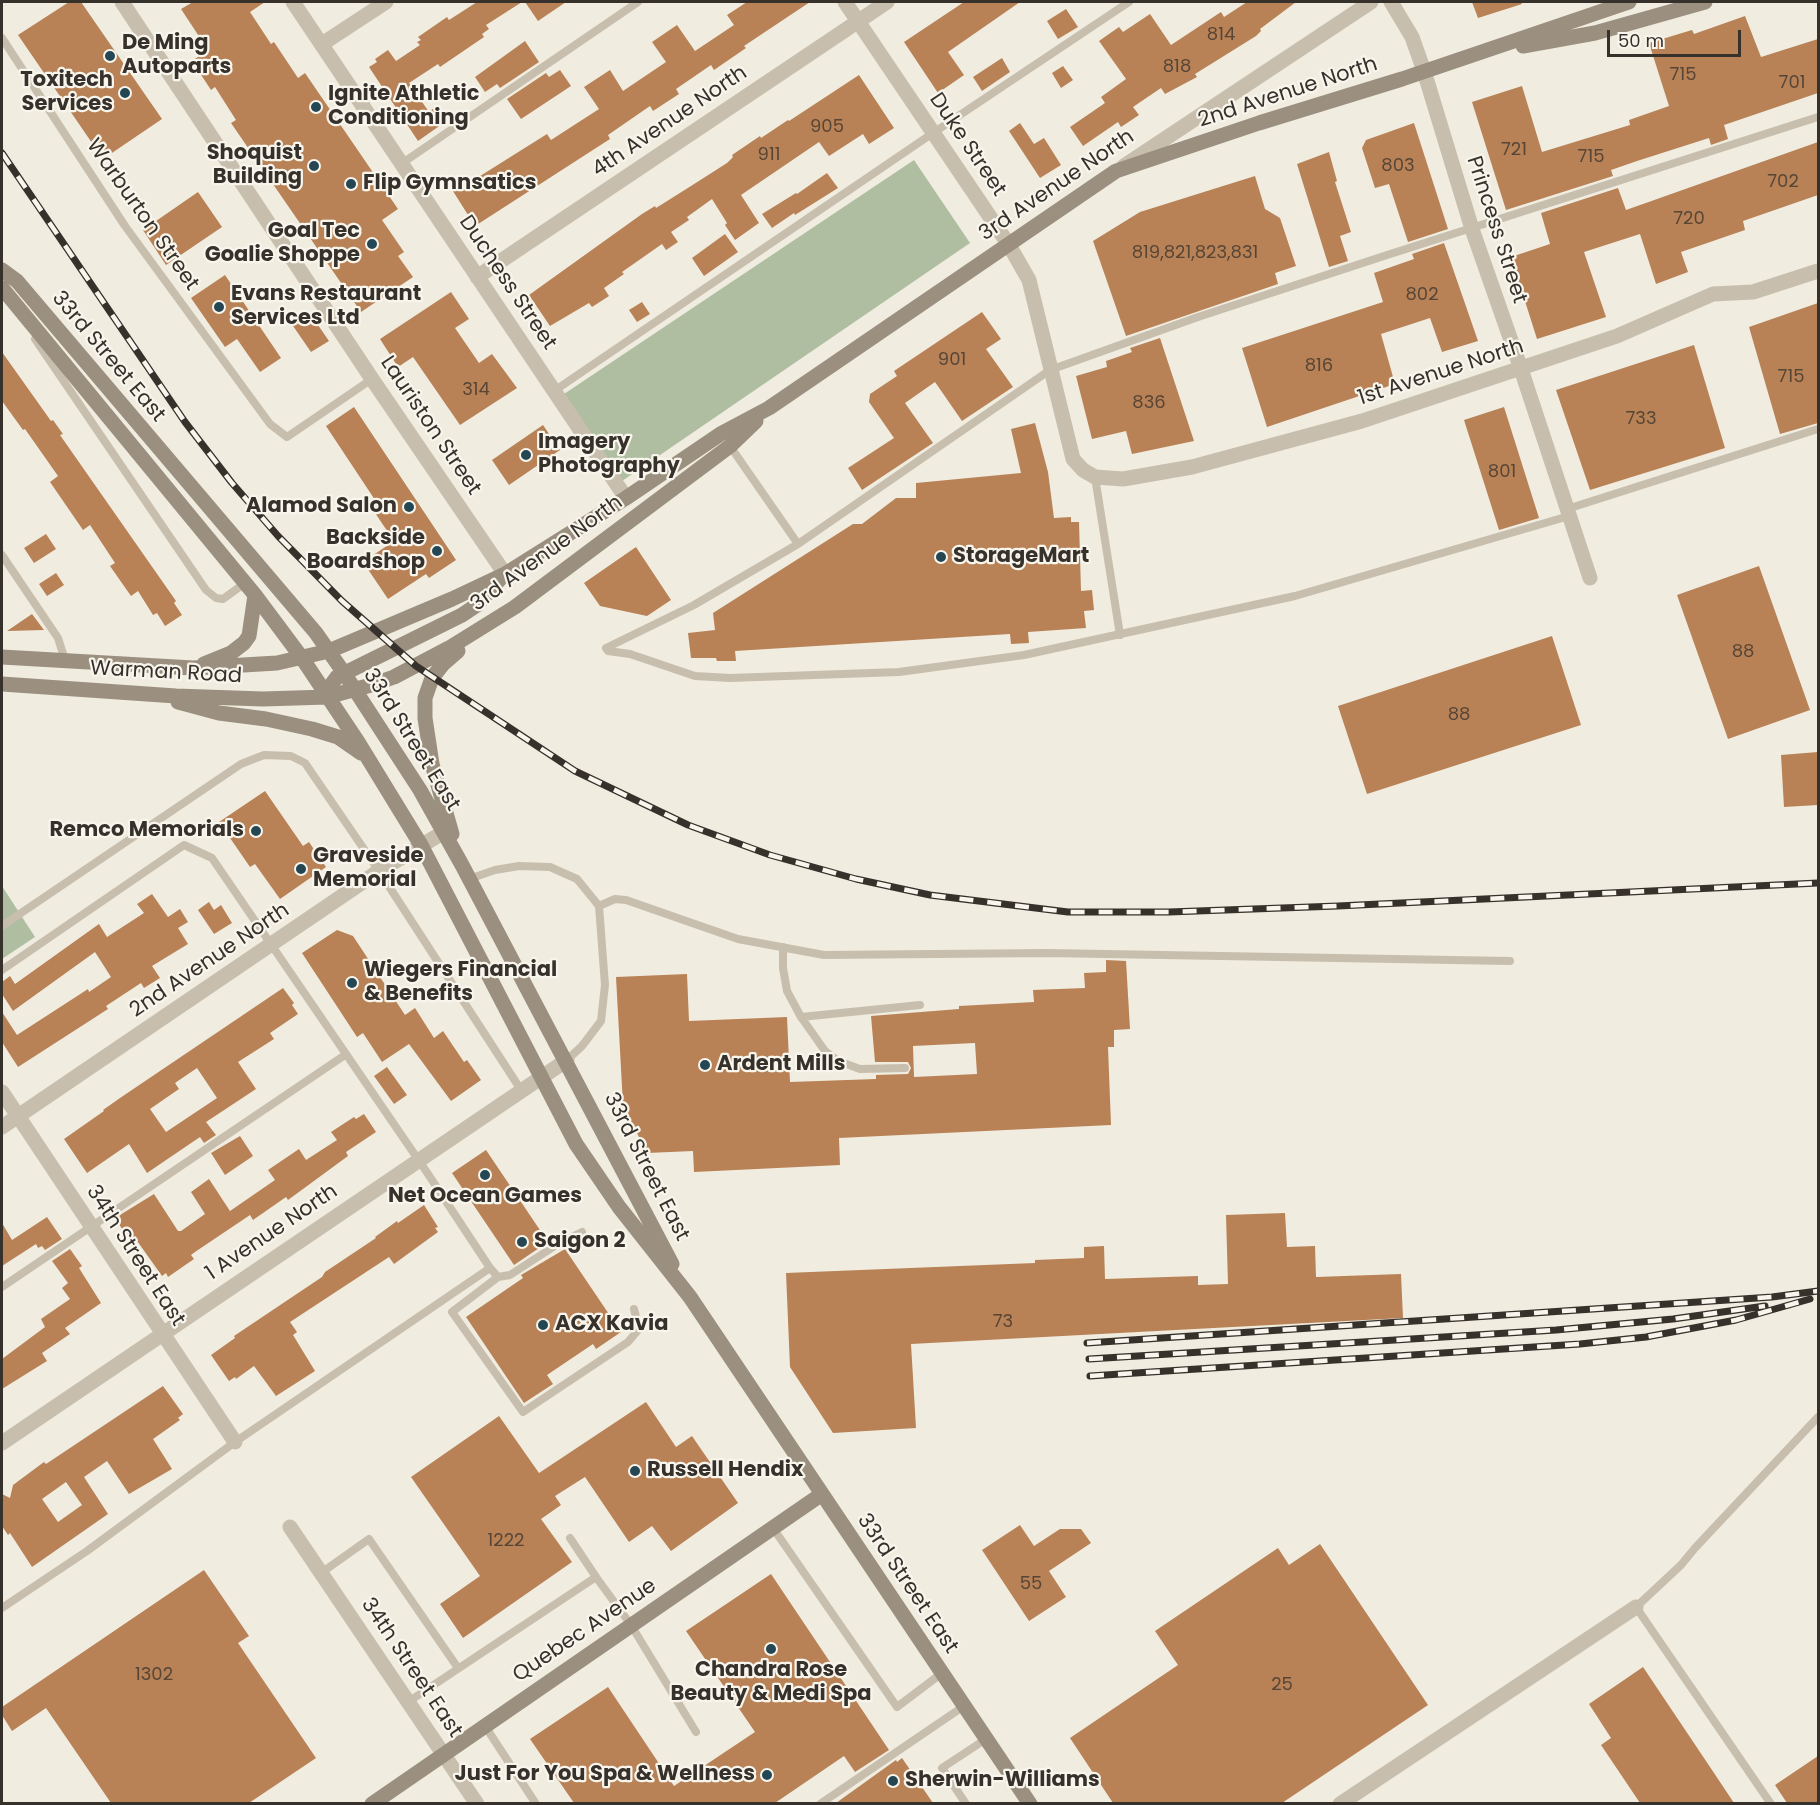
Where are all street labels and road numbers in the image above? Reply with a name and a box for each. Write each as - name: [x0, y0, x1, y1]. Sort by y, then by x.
- street label: 2nd Avenue North: [1195, 52, 1381, 134]
- street label: 4th Avenue North: [588, 61, 752, 183]
- street label: Duke Street: [923, 89, 1011, 201]
- street label: 3rd Avenue North: [975, 125, 1139, 247]
- street label: Warburton Street: [80, 134, 204, 296]
- street label: Princess Street: [1460, 153, 1532, 307]
- street label: Duchess Street: [453, 211, 561, 355]
- street label: 33rd Street East: [46, 286, 170, 428]
- street label: 1st Avenue North: [1355, 334, 1527, 412]
- street label: Lauriston Street: [374, 352, 486, 500]
- street label: 3rd Avenue North: [466, 490, 628, 618]
- street label: Warman Road: [89, 656, 243, 690]
- street label: 33rd Street East: [357, 664, 465, 816]
- street label: 2nd Avenue North: [125, 898, 295, 1024]
- street label: 33rd Street East: [598, 1089, 694, 1245]
- street label: 1 Avenue North: [201, 1180, 343, 1286]
- street label: 34th Street East: [80, 1181, 190, 1331]
- street label: 33rd Street East: [851, 1509, 963, 1659]
- street label: Quebec Avenue: [509, 1574, 661, 1688]
- street label: 34th Street East: [355, 1593, 467, 1743]

